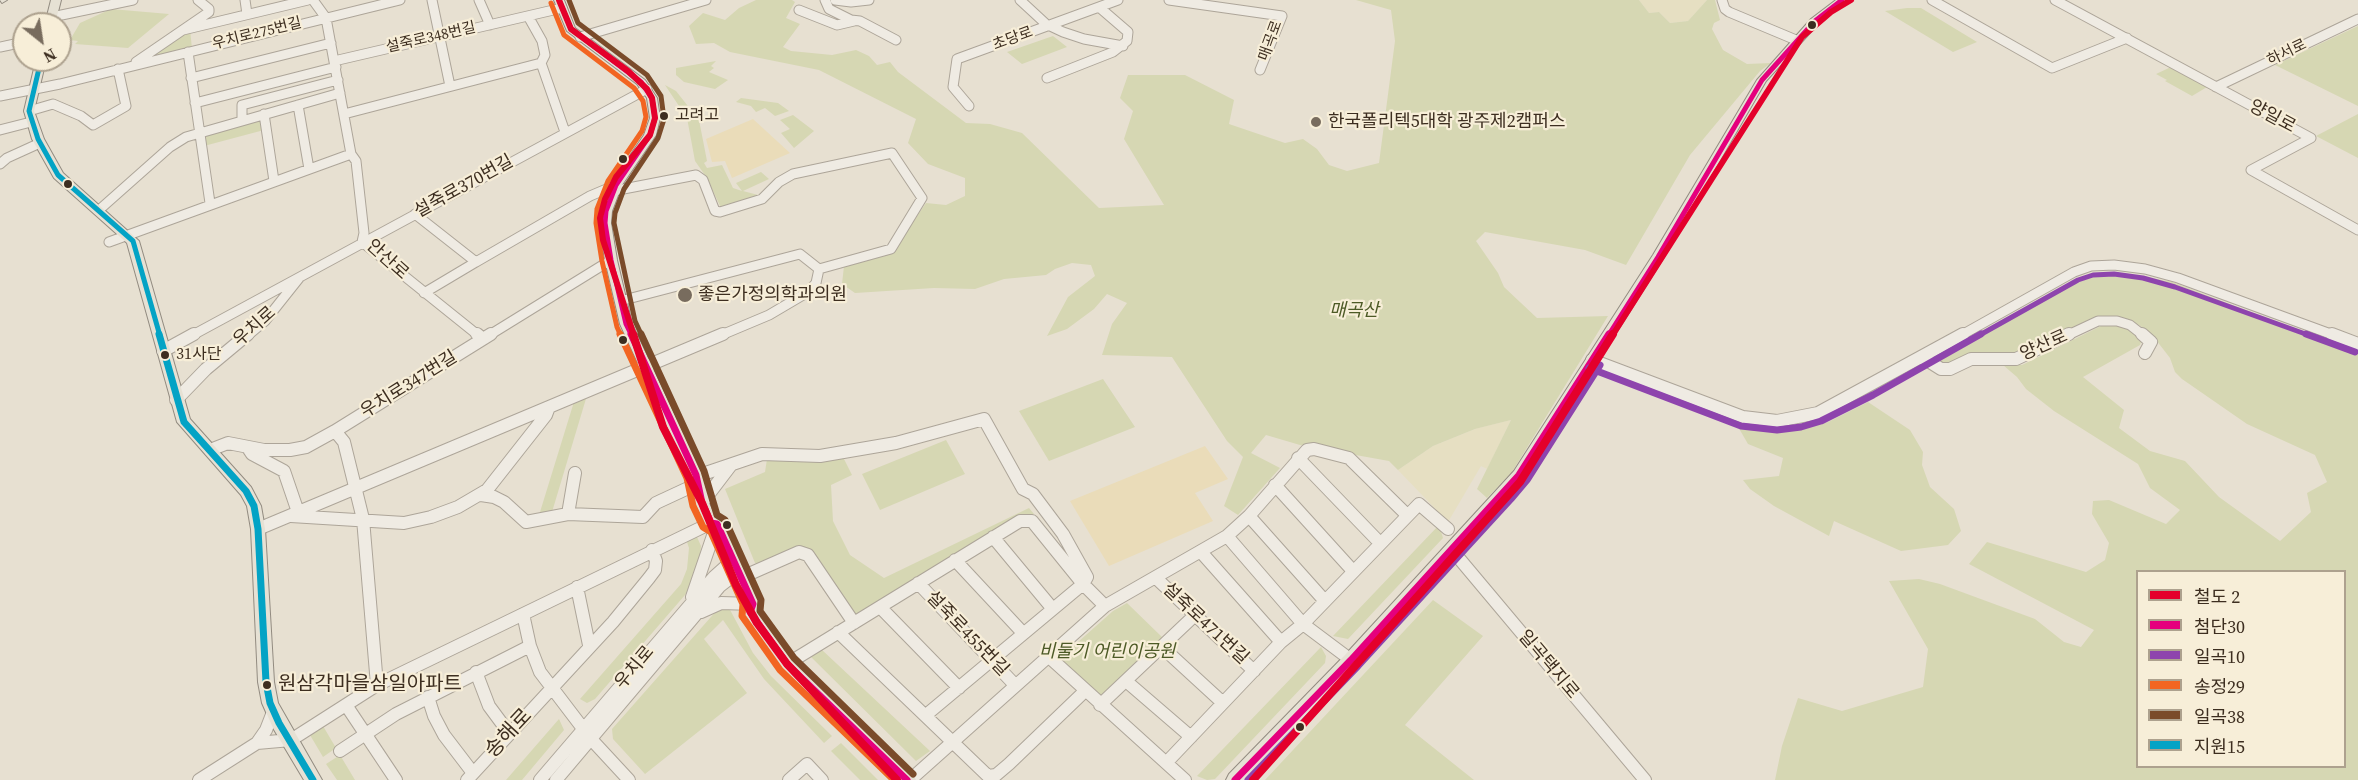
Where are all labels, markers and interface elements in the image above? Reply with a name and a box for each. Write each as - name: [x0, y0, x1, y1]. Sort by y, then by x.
- north arrow: [12, 12, 72, 72]
- street label: 우치로275번길: [210, 14, 304, 54]
- street label: 매곡로: [1255, 18, 1287, 64]
- street label: 설죽로348번길: [384, 19, 478, 57]
- unlabelled marker: [1806, 19, 1818, 31]
- street label: 초당로: [990, 23, 1036, 55]
- street label: 하서로: [2264, 36, 2310, 70]
- text: N: [39, 43, 61, 68]
- street label: 양일로: [2245, 96, 2299, 138]
- place label: 고려고: [675, 106, 719, 126]
- marker: 고려고: [658, 110, 670, 122]
- place label: 한국폴리텍5대학 광주제2캠퍼스: [1328, 111, 1565, 133]
- marker: 한국폴리텍5대학 광주제2캠퍼스: [1309, 115, 1323, 129]
- street label: 설죽로370번길: [411, 151, 517, 223]
- unlabelled marker: [617, 153, 629, 165]
- unlabelled marker: [62, 178, 74, 190]
- street label: 안산로: [361, 235, 413, 285]
- place label: 좋은가정의학과의원: [698, 284, 847, 306]
- marker: 좋은가정의학과의원: [676, 286, 694, 304]
- park label: 매곡산: [1329, 300, 1379, 322]
- street label: 우치로: [229, 302, 281, 352]
- street label: 양산로: [2017, 326, 2071, 366]
- unlabelled marker: [617, 334, 629, 346]
- place label: 31사단: [176, 345, 221, 365]
- street label: 우치로347번길: [357, 347, 461, 423]
- marker: 31사단: [159, 349, 171, 361]
- unlabelled marker: [721, 519, 733, 531]
- legend: [2136, 570, 2346, 768]
- street label: 설죽로471번길: [1157, 579, 1253, 669]
- text: 철도 2: [2194, 584, 2240, 609]
- street label: 설죽로455번길: [921, 587, 1013, 681]
- text: 첨단30: [2194, 614, 2245, 639]
- street label: 일곡택지로: [1513, 626, 1583, 704]
- park label: 비둘기 어린이공원: [1039, 641, 1175, 663]
- street label: 우치로: [611, 642, 659, 694]
- text: 일곡10: [2194, 644, 2245, 669]
- place label: 원삼각마을삼일아파트: [278, 673, 462, 697]
- text: 송정29: [2194, 674, 2245, 699]
- marker: 원삼각마을삼일아파트: [261, 679, 273, 691]
- street label: 송해로: [480, 704, 538, 764]
- text: 일곡38: [2194, 704, 2245, 729]
- unlabelled marker: [1294, 721, 1306, 733]
- text: 지원15: [2194, 734, 2245, 759]

